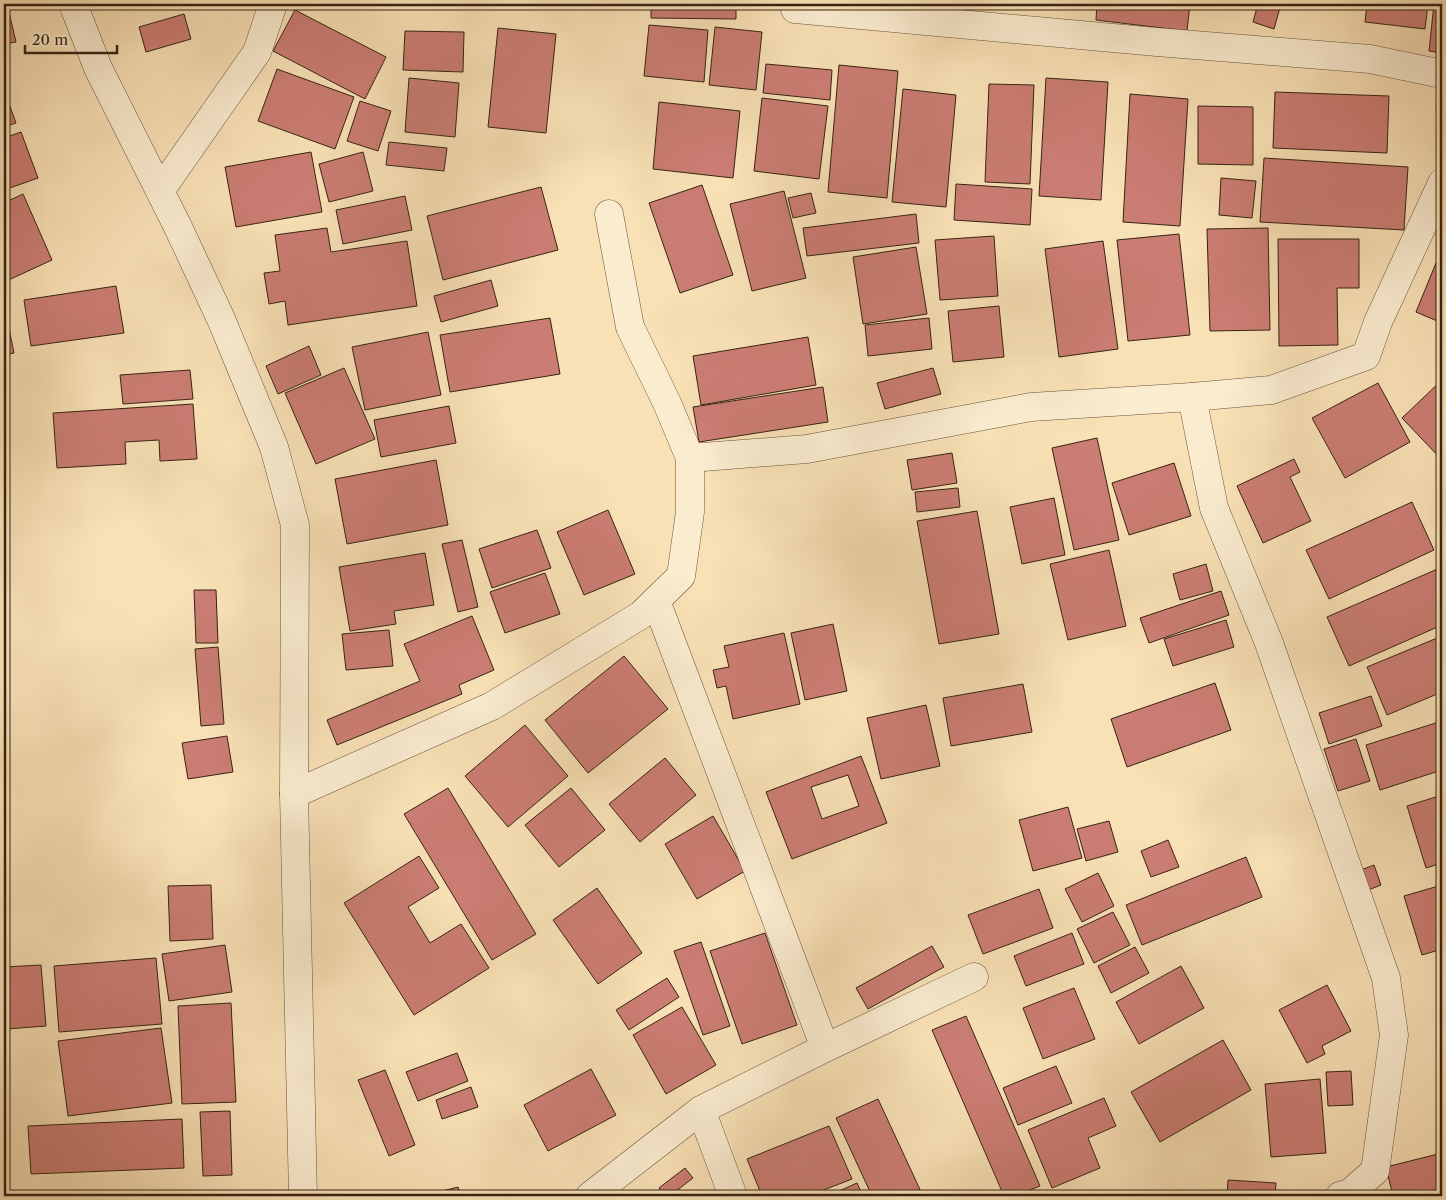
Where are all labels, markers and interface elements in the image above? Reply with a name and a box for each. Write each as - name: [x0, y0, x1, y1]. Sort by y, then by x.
- scale bar: [25, 22, 118, 54]
- text: 20 m: [32, 30, 68, 49]

